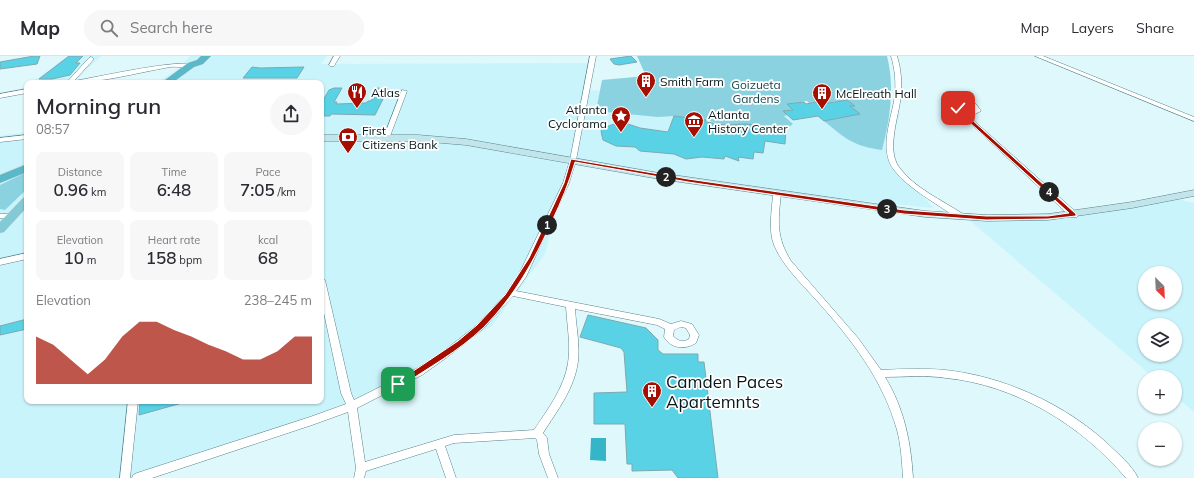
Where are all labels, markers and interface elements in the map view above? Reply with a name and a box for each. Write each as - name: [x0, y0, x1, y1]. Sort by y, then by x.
- search box: [84, 10, 364, 46]
- text: Map: [20, 16, 60, 40]
- icon: search: [98, 17, 120, 39]
- text: Search here: [130, 18, 213, 37]
- text: Map: [1020, 19, 1049, 37]
- text: Layers: [1071, 19, 1114, 37]
- text: Share: [1136, 19, 1174, 37]
- building icon: Smith Farm: [635, 70, 657, 98]
- place label: Smith Farm: [660, 74, 724, 89]
- park label: Goizueta Gardens: [731, 77, 781, 106]
- restaurant icon: Atlas: [346, 81, 368, 109]
- building icon: McElreath Hall: [811, 82, 833, 110]
- place label: Atlas: [371, 85, 400, 100]
- place label: McElreath Hall: [836, 86, 917, 101]
- pin: [941, 91, 975, 125]
- text: Morning run: [36, 92, 161, 120]
- button: share: [270, 93, 312, 135]
- icon: check: [947, 97, 969, 119]
- place label: Atlanta Cyclorama: [548, 102, 607, 131]
- place icon: Atlanta Cyclorama: [610, 105, 632, 133]
- place label: Atlanta History Center: [708, 107, 788, 136]
- museum icon: Atlanta History Center: [683, 110, 705, 138]
- text: 08:57: [36, 121, 70, 137]
- place label: First Citizens Bank: [362, 123, 438, 152]
- bank icon: First Citizens Bank: [337, 126, 359, 154]
- text: Distance: [58, 165, 102, 179]
- text: Time: [162, 165, 186, 179]
- text: Pace: [256, 165, 280, 179]
- pin: 2: [656, 167, 676, 187]
- text: 2: [663, 170, 669, 184]
- text: 0.96: [54, 179, 88, 200]
- text: 6:48: [157, 179, 191, 200]
- text: 7:05: [240, 179, 275, 200]
- pin: 4: [1039, 182, 1059, 202]
- text: km: [88, 185, 106, 199]
- text: /km: [275, 185, 296, 199]
- text: 4: [1046, 185, 1052, 199]
- pin: 3: [877, 199, 897, 219]
- text: 3: [884, 202, 890, 216]
- pin: 1: [537, 215, 557, 235]
- text: 1: [544, 218, 550, 232]
- text: Elevation: [57, 233, 103, 247]
- text: Heart rate: [148, 233, 200, 247]
- text: kcal: [258, 233, 278, 247]
- text: 10: [64, 247, 84, 268]
- text: 158: [146, 247, 176, 268]
- text: 68: [258, 247, 278, 268]
- text: m: [84, 253, 96, 267]
- text: bpm: [176, 253, 202, 267]
- north arrow: [1138, 266, 1182, 310]
- map controls: [1138, 266, 1182, 466]
- text: Elevation: [36, 292, 91, 308]
- text: 238–245 m: [244, 292, 312, 308]
- button: layers: [1138, 318, 1182, 362]
- pin: [381, 367, 415, 401]
- button: +: [1138, 370, 1182, 414]
- place label: Camden Paces Apartemnts: [666, 371, 783, 412]
- icon: arrive: [387, 373, 409, 395]
- building icon: Camden Paces Apartemnts: [641, 380, 663, 408]
- button: −: [1138, 422, 1182, 466]

